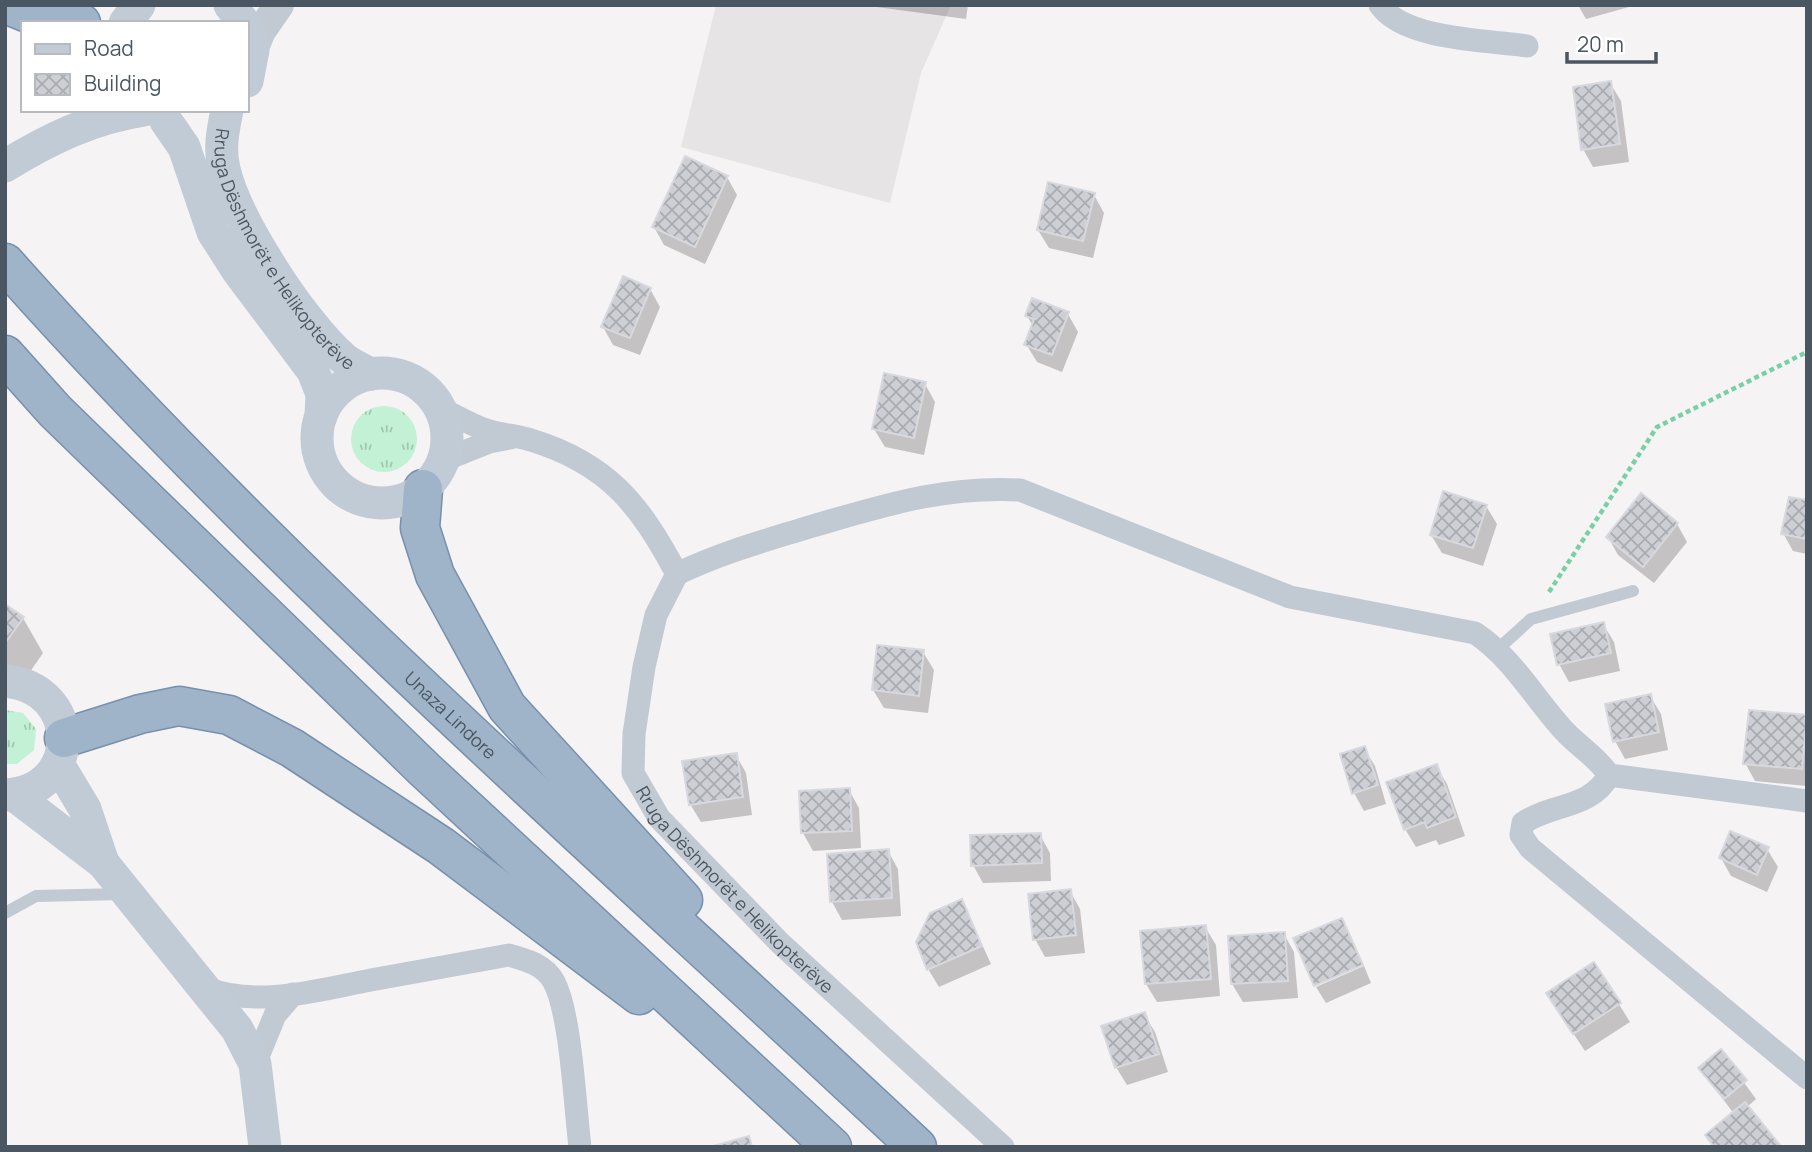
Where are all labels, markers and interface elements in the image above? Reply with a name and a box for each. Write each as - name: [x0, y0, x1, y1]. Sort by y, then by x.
- legend: [21, 21, 248, 112]
- scale bar: [1567, 21, 1656, 65]
- text: 20 m: [1577, 30, 1624, 58]
- text: Road: [84, 34, 134, 62]
- text: Building: [84, 69, 161, 97]
- street label: Rruga Dëshmorët e Helikopterëve: [210, 127, 359, 375]
- street label: Unaza Lindore: [400, 666, 502, 764]
- street label: Rruga Dëshmorët e Helikopterëve: [631, 781, 839, 998]

